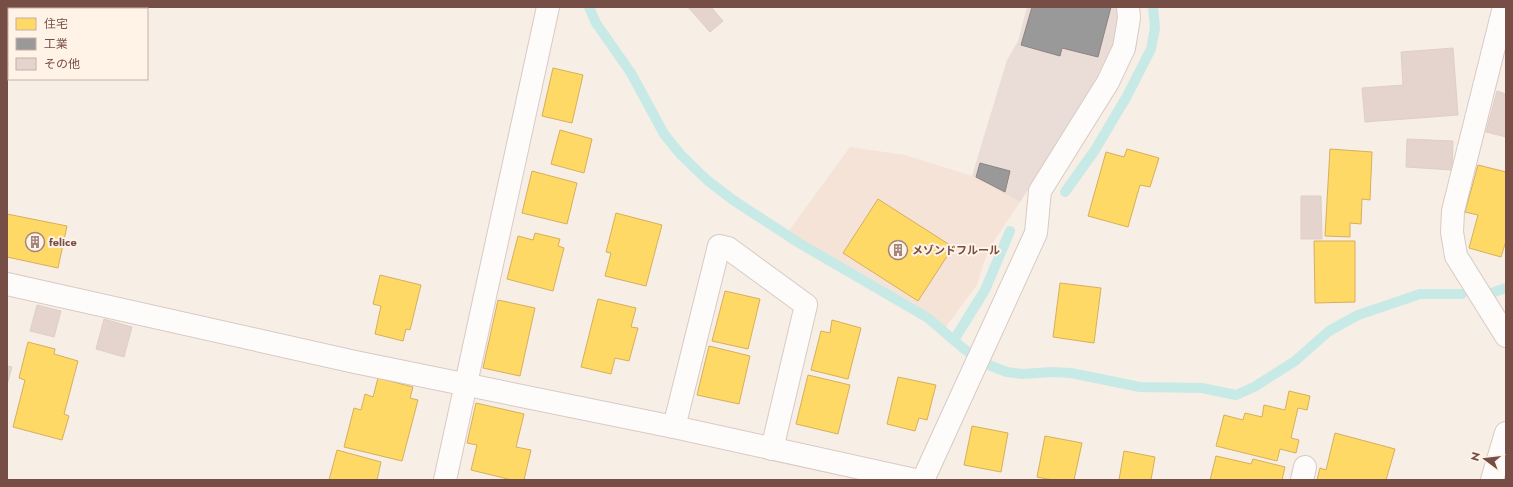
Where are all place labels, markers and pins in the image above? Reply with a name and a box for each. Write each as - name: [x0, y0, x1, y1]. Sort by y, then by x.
- building icon: felice: [24, 231, 46, 253]
- place label: felice: [49, 234, 77, 250]
- building icon: メゾンドフルール: [887, 239, 909, 261]
- place label: メゾンドフルール: [912, 242, 1000, 258]

